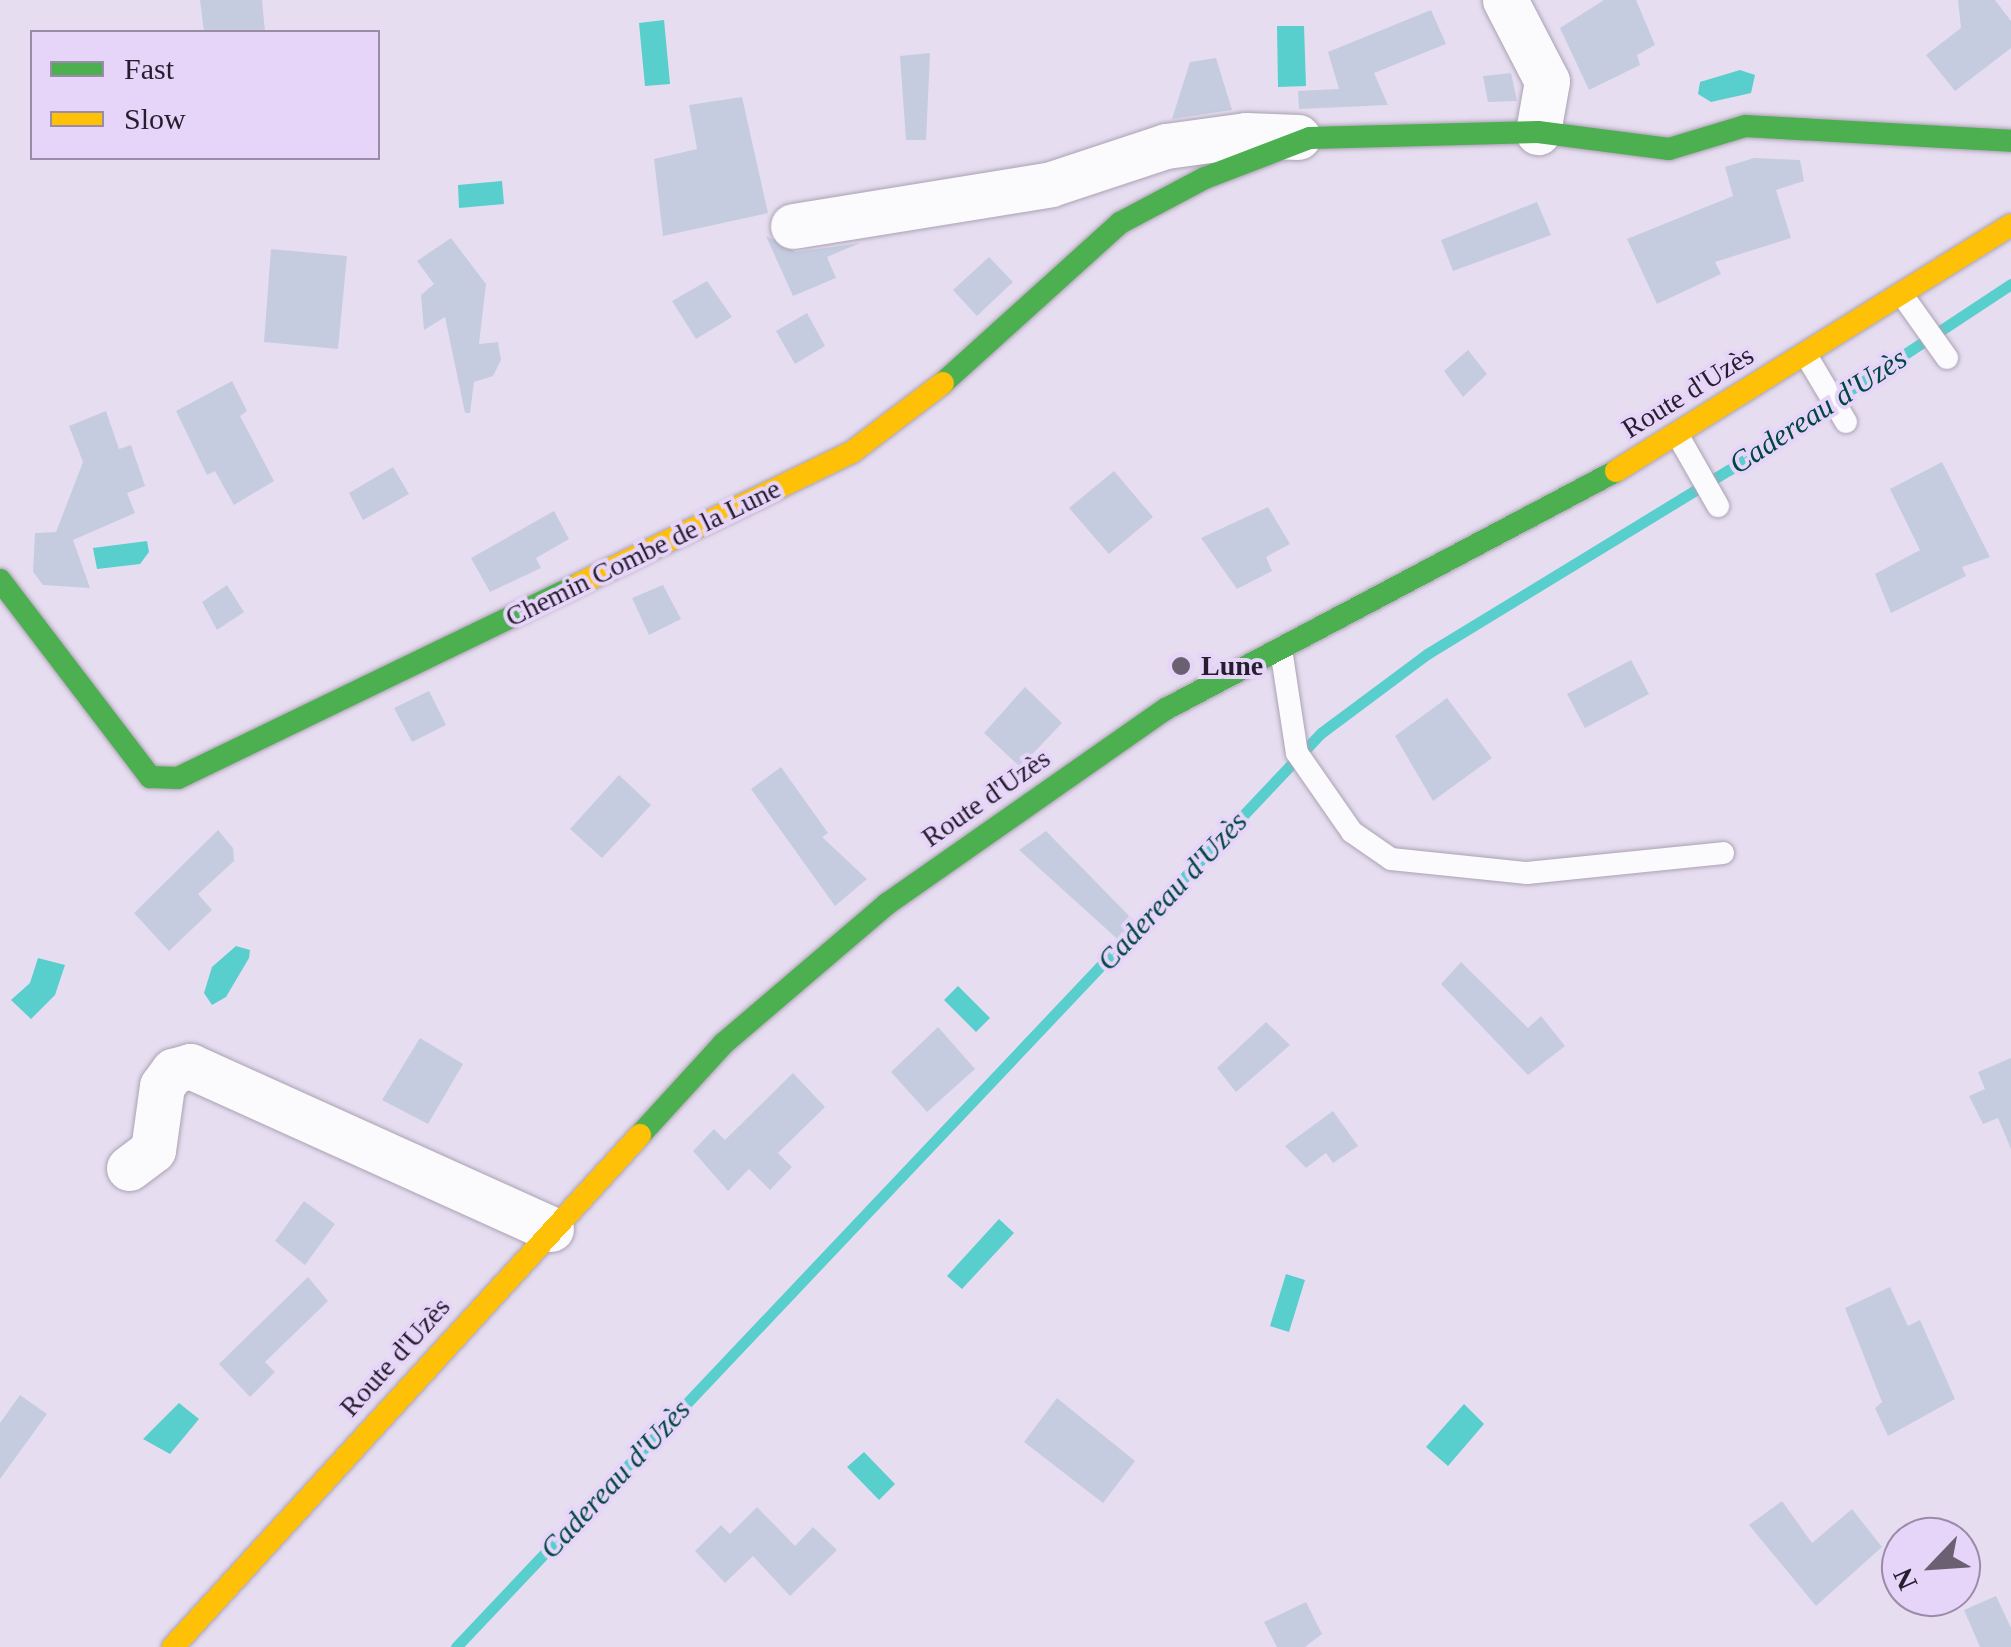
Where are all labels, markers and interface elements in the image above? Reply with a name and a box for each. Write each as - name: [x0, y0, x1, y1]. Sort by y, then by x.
- legend: [30, 30, 380, 160]
- text: Fast: [124, 52, 174, 85]
- text: Slow: [124, 102, 186, 135]
- street label: Route d'Uzès: [1616, 338, 1760, 446]
- water label: Cadereau d'Uzès: [1722, 340, 1914, 482]
- street label: Chemin Combe de la Lune: [500, 472, 786, 634]
- place label: Lune: [1201, 649, 1263, 683]
- marker: Lune: [1170, 655, 1192, 677]
- street label: Route d'Uzès: [915, 742, 1057, 854]
- water label: Cadereau d'Uzès: [1089, 804, 1255, 978]
- street label: Route d'Uzès: [333, 1290, 457, 1424]
- water label: Cadereau d'Uzès: [532, 1392, 698, 1566]
- north arrow: [1881, 1517, 1981, 1617]
- text: N: [1887, 1563, 1923, 1595]

